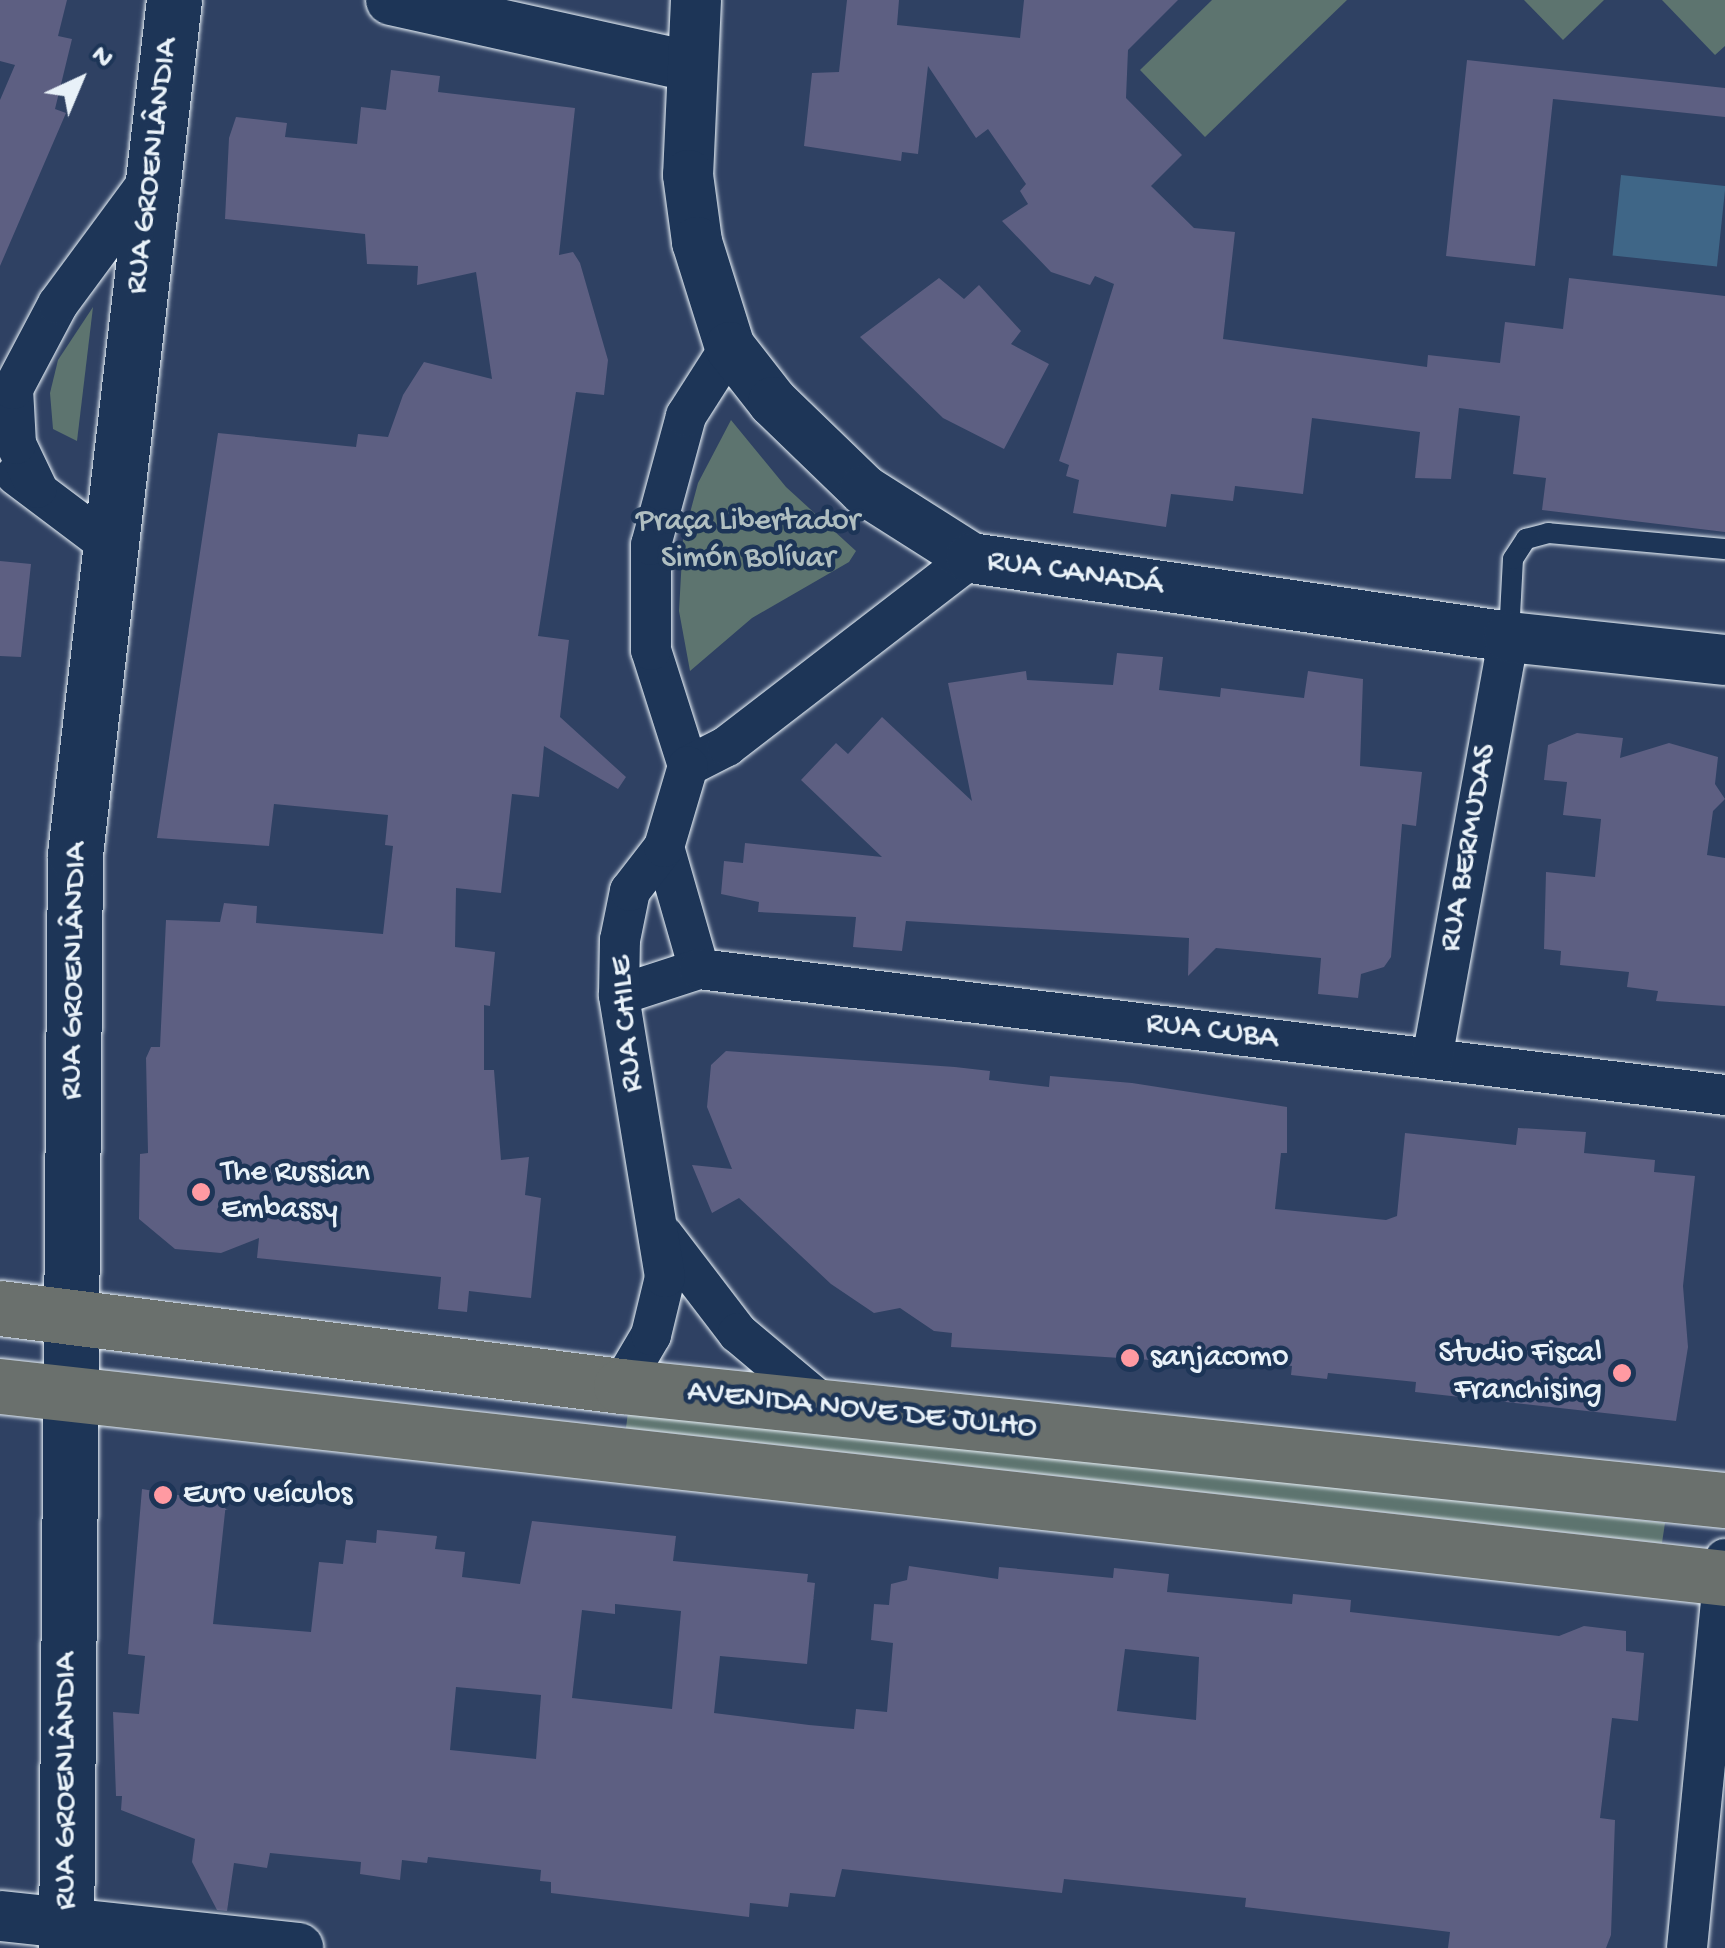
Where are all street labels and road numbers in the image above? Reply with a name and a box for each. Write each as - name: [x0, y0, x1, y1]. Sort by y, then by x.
- street label: RUA GROENLÂNDIA: [118, 36, 188, 296]
- street label: RUA CANADÁ: [984, 543, 1166, 605]
- street label: RUA BERMUDAS: [1432, 741, 1506, 955]
- street label: RUA GROENLÂNDIA: [54, 842, 96, 1100]
- street label: RUA CHILE: [603, 954, 653, 1094]
- street label: RUA CUBA: [1144, 1005, 1280, 1059]
- street label: AVENIDA NOVE DE JULHO: [685, 1374, 1039, 1448]
- street label: RUA GROENLÂNDIA: [48, 1652, 86, 1910]

